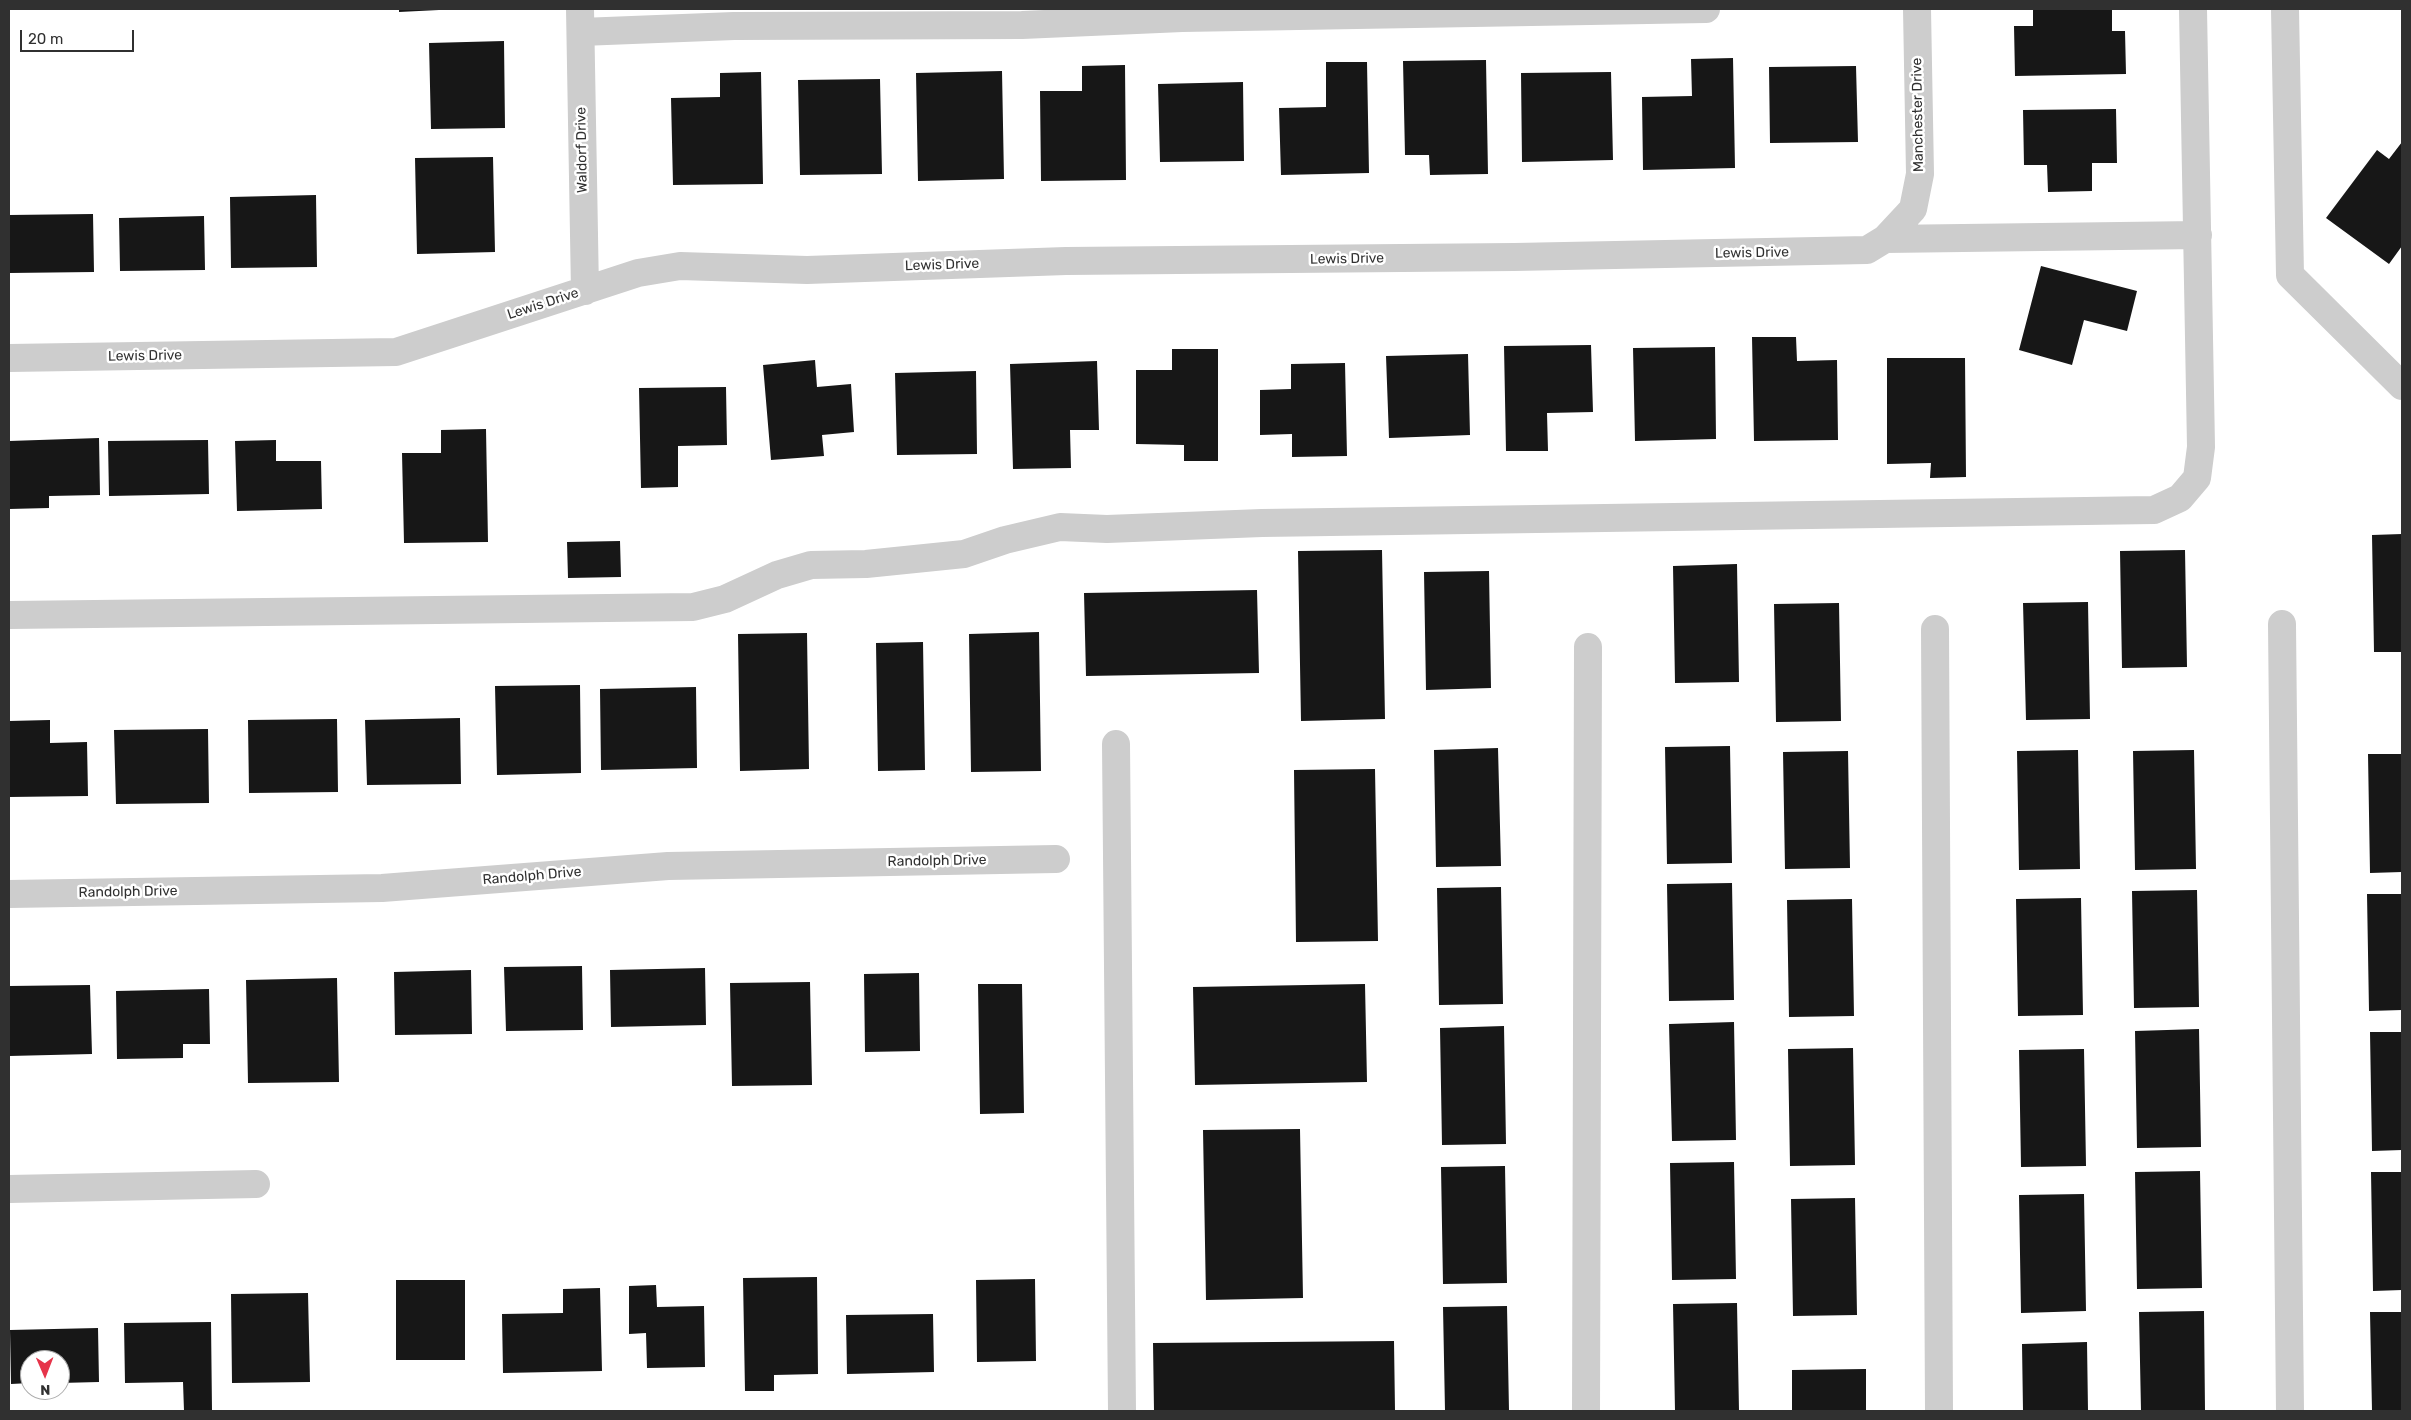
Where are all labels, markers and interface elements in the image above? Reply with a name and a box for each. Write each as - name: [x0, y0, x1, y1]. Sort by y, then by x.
- scale bar: [22, 20, 136, 52]
- text: 20 m: [28, 30, 63, 48]
- street label: Manchester Drive: [1909, 58, 1927, 172]
- street label: Waldorf Drive: [573, 107, 591, 193]
- street label: Lewis Drive: [1715, 244, 1789, 262]
- street label: Lewis Drive: [1310, 250, 1384, 268]
- street label: Lewis Drive: [905, 255, 979, 275]
- street label: Lewis Drive: [505, 285, 581, 323]
- street label: Lewis Drive: [108, 347, 182, 365]
- street label: Randolph Drive: [887, 852, 987, 870]
- street label: Randolph Drive: [482, 863, 582, 889]
- street label: Randolph Drive: [78, 883, 178, 901]
- north arrow: [20, 1350, 70, 1400]
- text: N: [40, 1381, 50, 1398]

